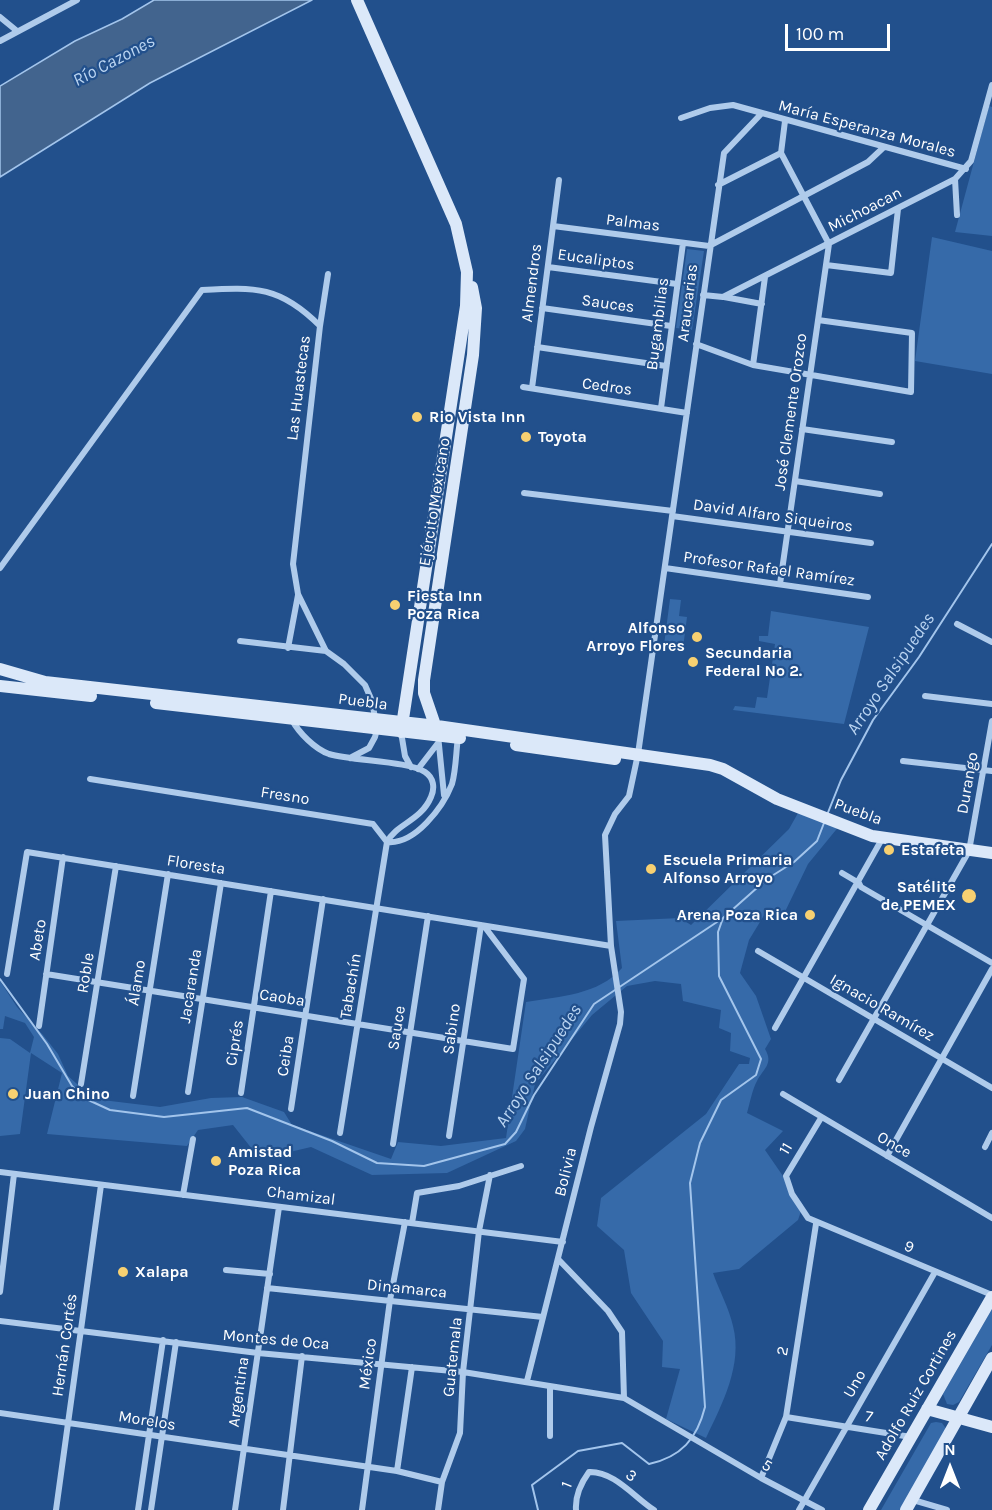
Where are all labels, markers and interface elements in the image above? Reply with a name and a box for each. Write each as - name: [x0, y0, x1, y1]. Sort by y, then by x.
- scale bar: [788, 12, 893, 50]
- text: 100 m: [796, 23, 844, 45]
- water label: Río Cazones: [69, 30, 159, 92]
- street label: María Esperanza Morales: [776, 96, 958, 162]
- street label: Michoacan: [825, 183, 905, 237]
- street label: Palmas: [605, 210, 661, 236]
- street label: Almendros: [518, 243, 546, 323]
- street label: Eucaliptos: [556, 245, 636, 275]
- street label: Araucarias: [674, 263, 702, 343]
- street label: Bugambilias: [643, 277, 673, 371]
- street label: Sauces: [580, 291, 636, 317]
- street label: José Clemente Orozco: [770, 332, 812, 492]
- street label: Las Huastecas: [283, 334, 315, 442]
- street label: Cedros: [581, 374, 633, 400]
- place label: Rio Vista Inn: [429, 407, 526, 427]
- marker: Rio Vista Inn: [410, 410, 424, 424]
- place label: Toyota: [538, 427, 587, 447]
- marker: Toyota: [519, 430, 533, 444]
- street label: Ejército Mexicano: [415, 436, 455, 568]
- street label: David Alfaro Siqueiros: [692, 495, 854, 537]
- street label: Profesor Rafael Ramírez: [682, 547, 856, 591]
- place label: Fiesta Inn Poza Rica: [407, 586, 482, 624]
- marker: Fiesta Inn Poza Rica: [388, 598, 402, 612]
- water label: Arroyo Salsipuedes: [842, 609, 940, 739]
- place label: Alfonso Arroyo Flores: [586, 618, 685, 656]
- marker: Alfonso Arroyo Flores: [690, 630, 704, 644]
- place label: Secundaria Federal No 2.: [705, 643, 802, 681]
- marker: Secundaria Federal No 2.: [686, 655, 700, 669]
- street label: Puebla: [337, 689, 389, 715]
- street label: Durango: [953, 751, 983, 815]
- street label: Fresno: [259, 783, 311, 809]
- street label: Puebla: [831, 795, 885, 829]
- place label: Estafeta: [901, 840, 965, 860]
- marker: Estafeta: [882, 843, 896, 857]
- place label: Escuela Primaria Alfonso Arroyo: [663, 850, 792, 888]
- street label: Floresta: [165, 851, 227, 879]
- marker: Escuela Primaria Alfonso Arroyo: [644, 862, 658, 876]
- place label: Satélite de PEMEX: [881, 877, 956, 915]
- marker: Satélite de PEMEX: [960, 887, 978, 905]
- place label: Arena Poza Rica: [677, 905, 798, 925]
- marker: Arena Poza Rica: [803, 908, 817, 922]
- street label: Abeto: [25, 918, 51, 962]
- street label: Jacaranda: [176, 948, 206, 1024]
- street label: Roble: [73, 951, 99, 995]
- street label: Tabachín: [336, 952, 366, 1020]
- street label: Álamo: [124, 959, 150, 1007]
- street label: Ignacio Ramírez: [826, 970, 938, 1046]
- street label: Caoba: [258, 985, 306, 1011]
- water label: Arroyo Salsipuedes: [491, 1001, 587, 1131]
- street label: Sabino: [439, 1002, 465, 1056]
- street label: Sauce: [384, 1004, 410, 1052]
- street label: Ciprés: [222, 1019, 248, 1067]
- street label: Ceiba: [273, 1034, 299, 1078]
- place label: Juan Chino: [25, 1084, 110, 1104]
- marker: Juan Chino: [6, 1087, 20, 1101]
- street label: Once: [873, 1128, 915, 1162]
- street label: 11: [775, 1140, 797, 1158]
- place label: Amistad Poza Rica: [228, 1142, 301, 1180]
- street label: Bolivia: [551, 1146, 581, 1198]
- marker: Amistad Poza Rica: [209, 1154, 223, 1168]
- street label: Chamizal: [266, 1182, 336, 1210]
- street label: 9: [901, 1236, 917, 1258]
- place label: Xalapa: [135, 1262, 189, 1282]
- marker: Xalapa: [116, 1265, 130, 1279]
- street label: Dinamarca: [366, 1275, 448, 1303]
- street label: Hernán Cortés: [48, 1292, 82, 1398]
- street label: Guatemala: [439, 1316, 467, 1398]
- street label: Montes de Oca: [222, 1326, 330, 1354]
- street label: Adolfo Ruiz Cortines: [871, 1327, 961, 1463]
- street label: México: [355, 1337, 381, 1391]
- street label: 2: [773, 1345, 793, 1357]
- street label: Argentina: [225, 1356, 253, 1428]
- street label: Uno: [839, 1367, 871, 1401]
- street label: Morelos: [117, 1407, 177, 1435]
- street label: 7: [864, 1407, 874, 1427]
- north arrow: [920, 1438, 980, 1498]
- text: N: [944, 1440, 956, 1459]
- street label: 5: [758, 1455, 776, 1477]
- street label: 3: [621, 1465, 641, 1487]
- street label: 1: [557, 1479, 577, 1491]

